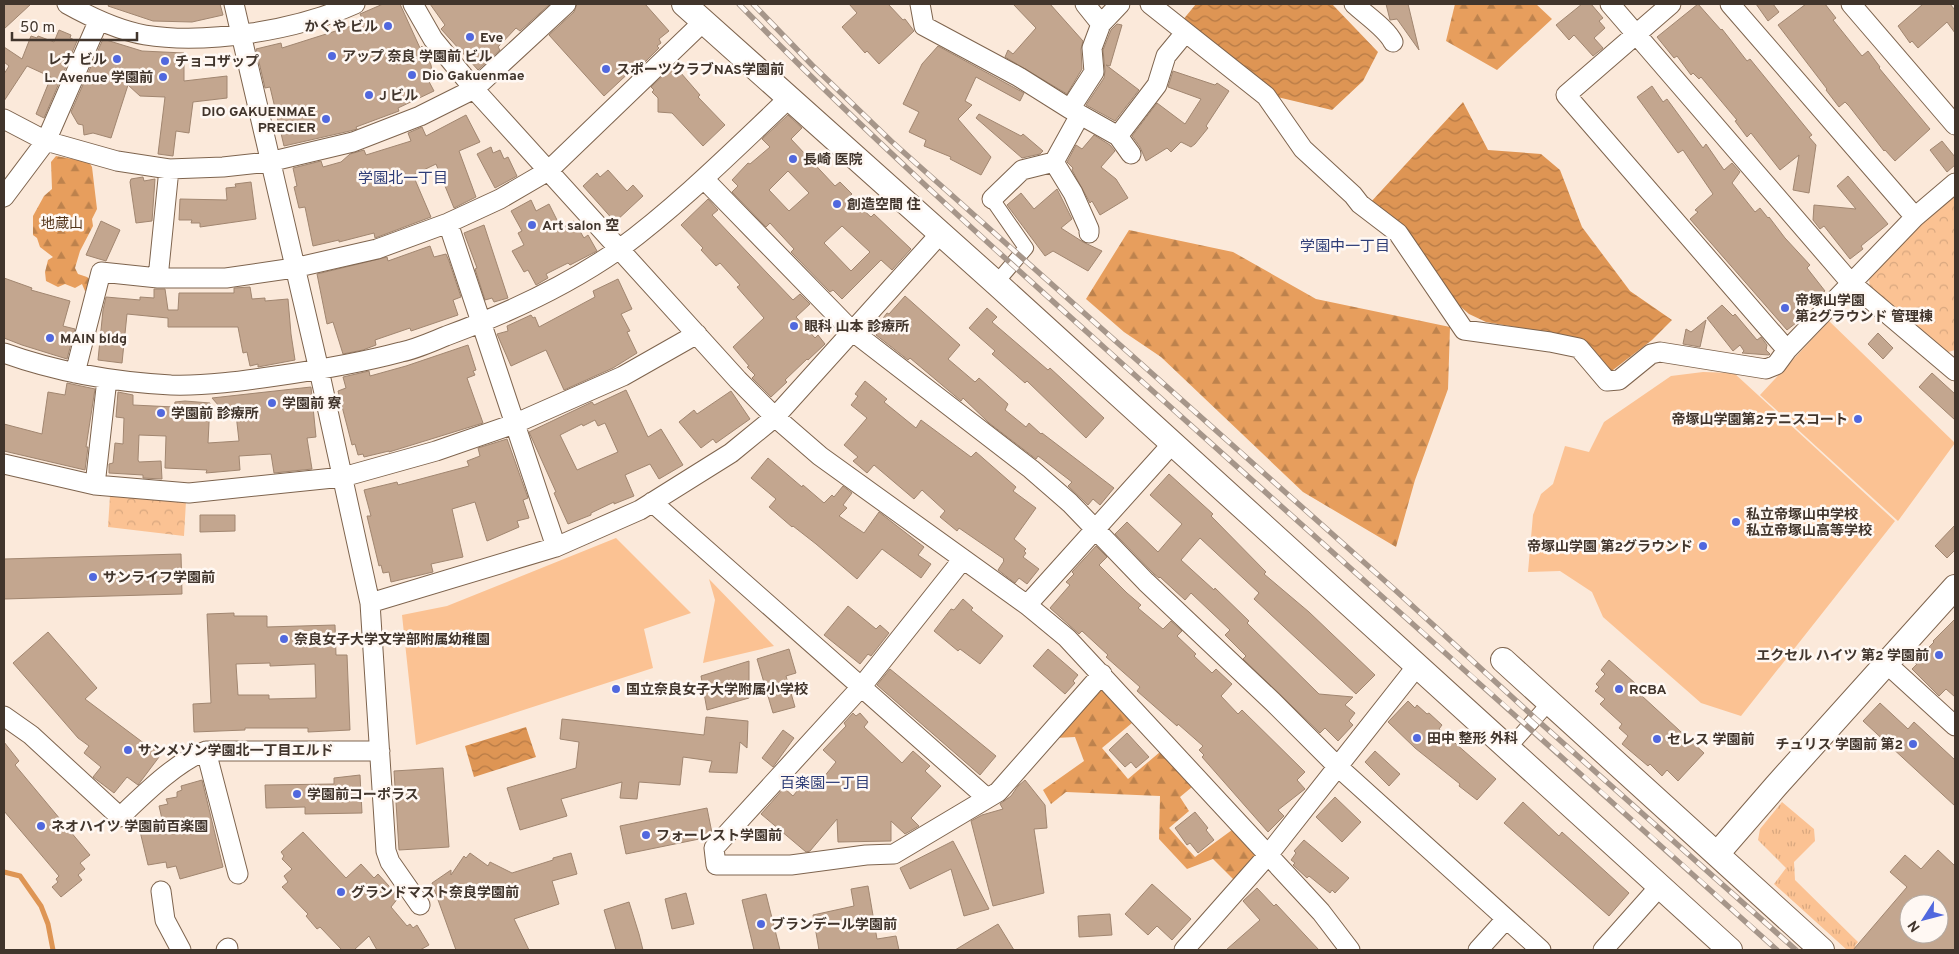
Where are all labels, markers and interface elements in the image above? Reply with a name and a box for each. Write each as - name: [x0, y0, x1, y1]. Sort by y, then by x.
- scale bar: [12, 10, 138, 42]
- text: 50 m: [20, 19, 55, 38]
- place label: かくや ビル: [305, 19, 378, 36]
- marker: かくや ビル: [382, 20, 394, 32]
- place label: Eve: [480, 30, 504, 47]
- marker: Eve: [464, 31, 476, 43]
- place label: アップ 奈良 学園前 ビル: [342, 48, 493, 66]
- marker: アップ 奈良 学園前 ビル: [326, 50, 338, 62]
- place label: レナ ビル: [48, 52, 107, 69]
- marker: レナ ビル: [111, 53, 123, 65]
- place label: チョコザップ: [175, 54, 259, 71]
- marker: チョコザップ: [159, 55, 171, 67]
- place label: スポーツクラブNAS学園前: [616, 61, 784, 79]
- marker: スポーツクラブNAS学園前: [600, 63, 612, 75]
- place label: Dio Gakuenmae: [422, 68, 525, 85]
- place label: L. Avenue 学園前: [44, 69, 153, 87]
- marker: Dio Gakuenmae: [406, 69, 418, 81]
- marker: L. Avenue 学園前: [157, 71, 169, 83]
- place label: J ビル: [379, 88, 418, 105]
- marker: J ビル: [363, 89, 375, 101]
- place label: DIO GAKUENMAE PRECIER: [201, 104, 316, 137]
- marker: DIO GAKUENMAE PRECIER: [320, 113, 332, 125]
- place label: 長崎 医院: [803, 152, 863, 169]
- marker: 長崎 医院: [787, 153, 799, 165]
- district label: 学園北一丁目: [358, 169, 448, 189]
- place label: 創造空間 住: [847, 196, 921, 214]
- marker: 創造空間 住: [831, 198, 843, 210]
- park label: 地蔵山: [41, 216, 83, 233]
- place label: Art salon 空: [542, 218, 619, 235]
- marker: Art salon 空: [526, 219, 538, 231]
- district label: 学園中一丁目: [1300, 238, 1390, 257]
- place label: 帝塚山学園 第2グラウンド 管理棟: [1795, 293, 1933, 326]
- marker: 帝塚山学園 第2グラウンド 管理棟: [1779, 302, 1791, 314]
- place label: 眼科 山本 診療所: [804, 319, 909, 336]
- marker: 眼科 山本 診療所: [788, 320, 800, 332]
- place label: MAIN bldg: [60, 331, 127, 348]
- marker: MAIN bldg: [44, 332, 56, 344]
- place label: 学園前 寮: [282, 395, 342, 413]
- marker: 学園前 寮: [266, 397, 278, 409]
- place label: 学園前 診療所: [171, 405, 259, 423]
- marker: 学園前 診療所: [155, 407, 167, 419]
- place label: 帝塚山学園第2テニスコート: [1671, 411, 1848, 429]
- marker: 帝塚山学園第2テニスコート: [1852, 413, 1864, 425]
- place label: 私立帝塚山中学校 私立帝塚山高等学校: [1746, 507, 1872, 540]
- marker: 私立帝塚山中学校 私立帝塚山高等学校: [1730, 516, 1742, 528]
- place label: 帝塚山学園 第2グラウンド: [1527, 538, 1693, 556]
- marker: 帝塚山学園 第2グラウンド: [1697, 540, 1709, 552]
- place label: サンライフ学園前: [103, 569, 215, 587]
- marker: サンライフ学園前: [87, 571, 99, 583]
- place label: 奈良女子大学文学部附属幼稚園: [294, 631, 490, 649]
- marker: 奈良女子大学文学部附属幼稚園: [278, 633, 290, 645]
- place label: エクセル ハイツ 第2 学園前: [1756, 647, 1929, 665]
- marker: エクセル ハイツ 第2 学園前: [1933, 649, 1945, 661]
- place label: 国立奈良女子大学附属小学校: [626, 681, 808, 699]
- place label: RCBA: [1629, 682, 1667, 699]
- marker: 国立奈良女子大学附属小学校: [610, 683, 622, 695]
- marker: RCBA: [1613, 683, 1625, 695]
- place label: 田中 整形 外科: [1427, 730, 1518, 748]
- place label: セレス 学園前: [1667, 731, 1755, 749]
- marker: 田中 整形 外科: [1411, 732, 1423, 744]
- marker: セレス 学園前: [1651, 733, 1663, 745]
- place label: チュリス 学園前 第2: [1775, 736, 1903, 754]
- marker: チュリス 学園前 第2: [1907, 738, 1919, 750]
- place label: サンメゾン学園北一丁目エルド: [138, 742, 334, 760]
- marker: サンメゾン学園北一丁目エルド: [122, 744, 134, 756]
- district label: 百楽園一丁目: [780, 775, 870, 794]
- place label: 学園前コーポラス: [307, 786, 419, 804]
- marker: 学園前コーポラス: [291, 788, 303, 800]
- place label: ネオハイツ 学園前百楽園: [51, 818, 208, 836]
- marker: ネオハイツ 学園前百楽園: [35, 820, 47, 832]
- place label: フォーレスト学園前: [656, 827, 782, 845]
- marker: フォーレスト学園前: [640, 829, 652, 841]
- place label: グランドマスト奈良学園前: [351, 884, 519, 902]
- marker: グランドマスト奈良学園前: [335, 886, 347, 898]
- north arrow: [1899, 894, 1949, 944]
- place label: ブランデール学園前: [771, 916, 897, 934]
- text: N: [1905, 917, 1925, 935]
- marker: ブランデール学園前: [755, 918, 767, 930]

